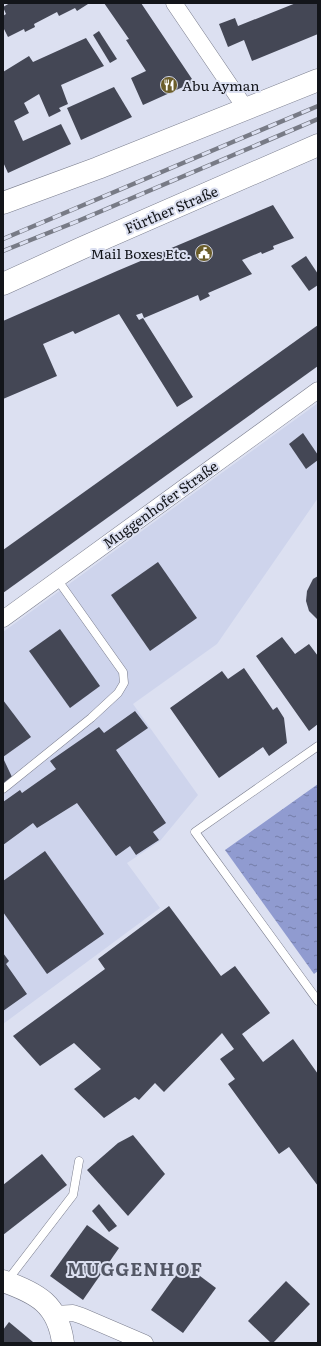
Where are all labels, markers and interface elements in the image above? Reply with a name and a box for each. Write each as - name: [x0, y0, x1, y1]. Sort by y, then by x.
- restaurant icon: Abu Ayman: [159, 75, 179, 95]
- place label: Abu Ayman: [182, 75, 259, 95]
- street label: Fürther Straße: [121, 180, 221, 238]
- place label: Mail Boxes Etc.: [91, 243, 191, 263]
- public building icon: Mail Boxes Etc.: [194, 243, 214, 263]
- street label: Muggenhofer Straße: [98, 455, 222, 553]
- district label: MUGGENHOF: [67, 1255, 203, 1282]

